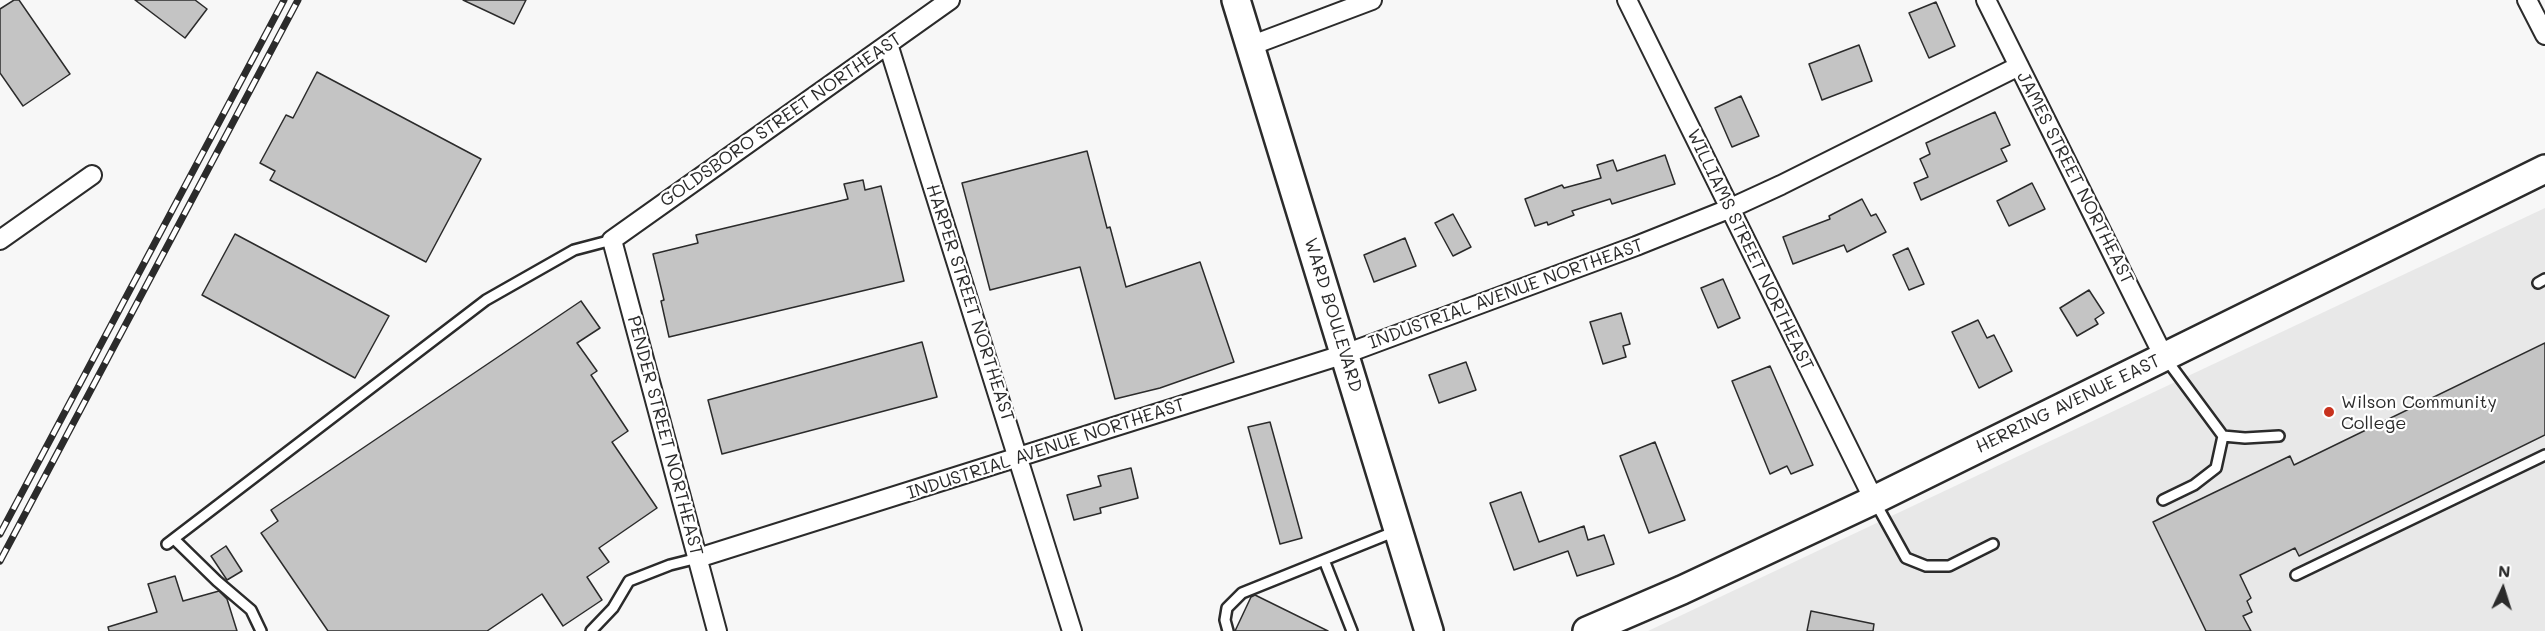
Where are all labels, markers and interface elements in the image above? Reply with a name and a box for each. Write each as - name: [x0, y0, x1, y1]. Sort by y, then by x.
- street label: GOLDSBORO STREET NORTHEAST: [656, 28, 906, 212]
- street label: JAMES STREET NORTHEAST: [2012, 68, 2138, 288]
- street label: WILLIAMS STREET NORTHEAST: [1682, 126, 1818, 374]
- street label: HARPER STREET NORTHEAST: [921, 182, 1019, 424]
- street label: INDUSTRIAL AVENUE NORTHEAST: [1366, 234, 1646, 354]
- street label: WARD BOULEVARD: [1299, 235, 1367, 395]
- street label: PENDER STREET NORTHEAST: [623, 314, 707, 558]
- street label: HERRING AVENUE EAST: [1972, 350, 2164, 458]
- place label: Wilson Community College: [2341, 391, 2497, 434]
- street label: INDUSTRIAL AVENUE NORTHEAST: [904, 394, 1188, 504]
- marker: Wilson Community College: [2322, 405, 2336, 419]
- north arrow: [2473, 559, 2533, 619]
- text: N: [2497, 560, 2511, 581]

